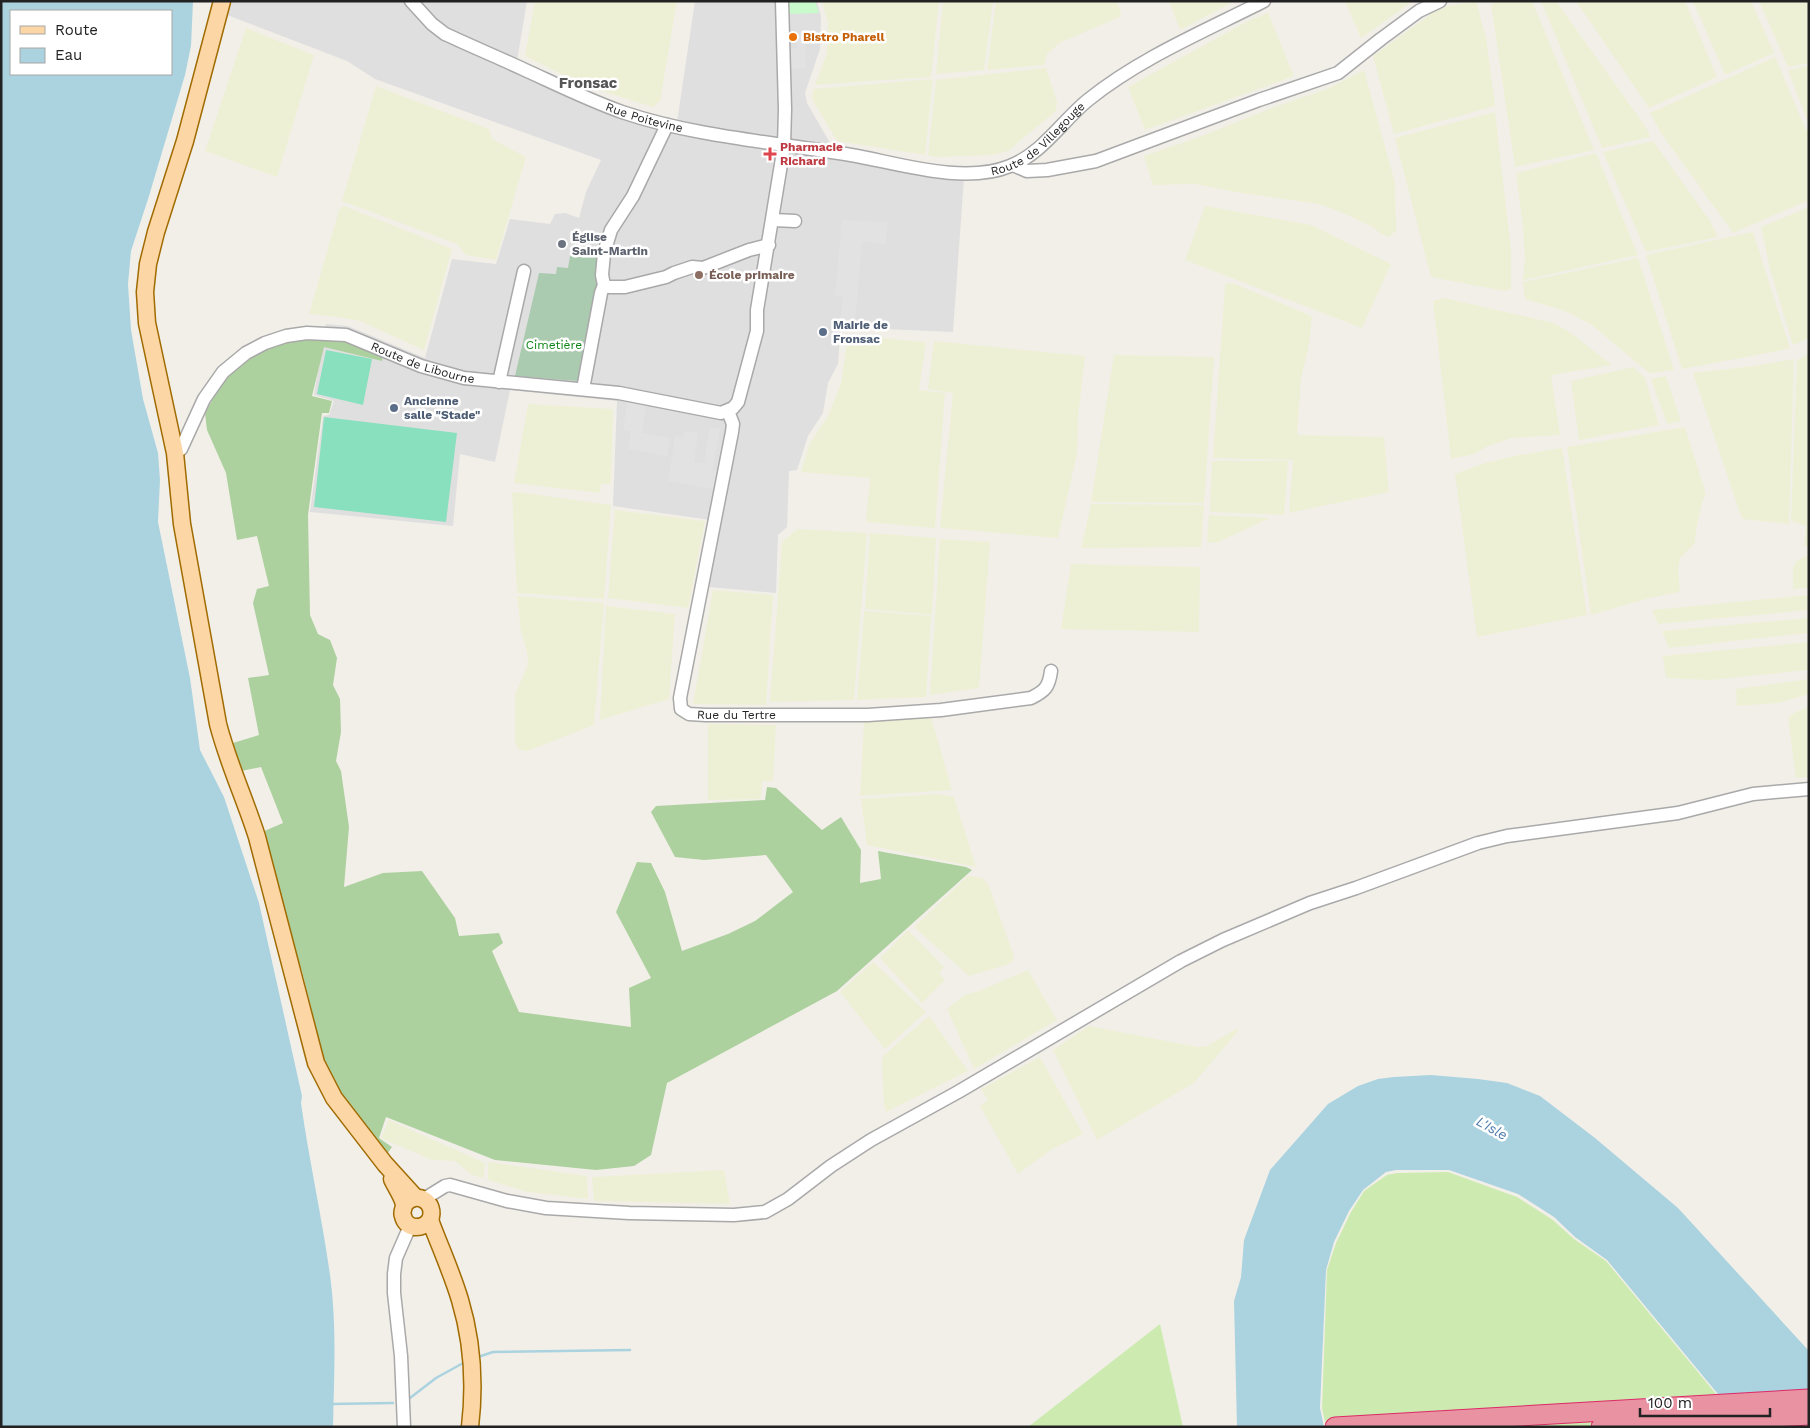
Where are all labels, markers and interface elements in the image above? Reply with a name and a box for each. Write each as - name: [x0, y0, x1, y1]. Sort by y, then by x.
- legend: [10, 10, 172, 75]
- text: Route: [55, 21, 98, 39]
- place label: Bistro Pharell: [803, 30, 884, 44]
- marker: Bistro Pharell: [787, 31, 799, 43]
- text: Eau: [55, 46, 82, 64]
- district label: Fronsac: [559, 74, 618, 92]
- street label: Route de Villegouge: [989, 99, 1088, 178]
- street label: Rue Poitevine: [604, 100, 684, 135]
- place label: Pharmacie Richard: [780, 140, 843, 168]
- marker: Pharmacie Richard: [764, 148, 776, 160]
- place label: Église Saint-Martin: [572, 230, 648, 258]
- marker: Église Saint-Martin: [556, 238, 568, 250]
- place label: École primaire: [709, 268, 795, 282]
- marker: École primaire: [693, 269, 705, 281]
- place label: Mairie de Fronsac: [833, 318, 888, 346]
- marker: Mairie de Fronsac: [817, 326, 829, 338]
- park label: Cimetière: [526, 338, 582, 352]
- street label: Route de Libourne: [369, 339, 475, 386]
- place label: Ancienne salle "Stade": [404, 394, 480, 422]
- marker: Ancienne salle "Stade": [388, 402, 400, 414]
- street label: Rue du Tertre: [697, 707, 776, 722]
- water label: L'Isle: [1474, 1113, 1510, 1143]
- scale bar: [1640, 1386, 1770, 1418]
- text: 100 m: [1648, 1394, 1692, 1412]

